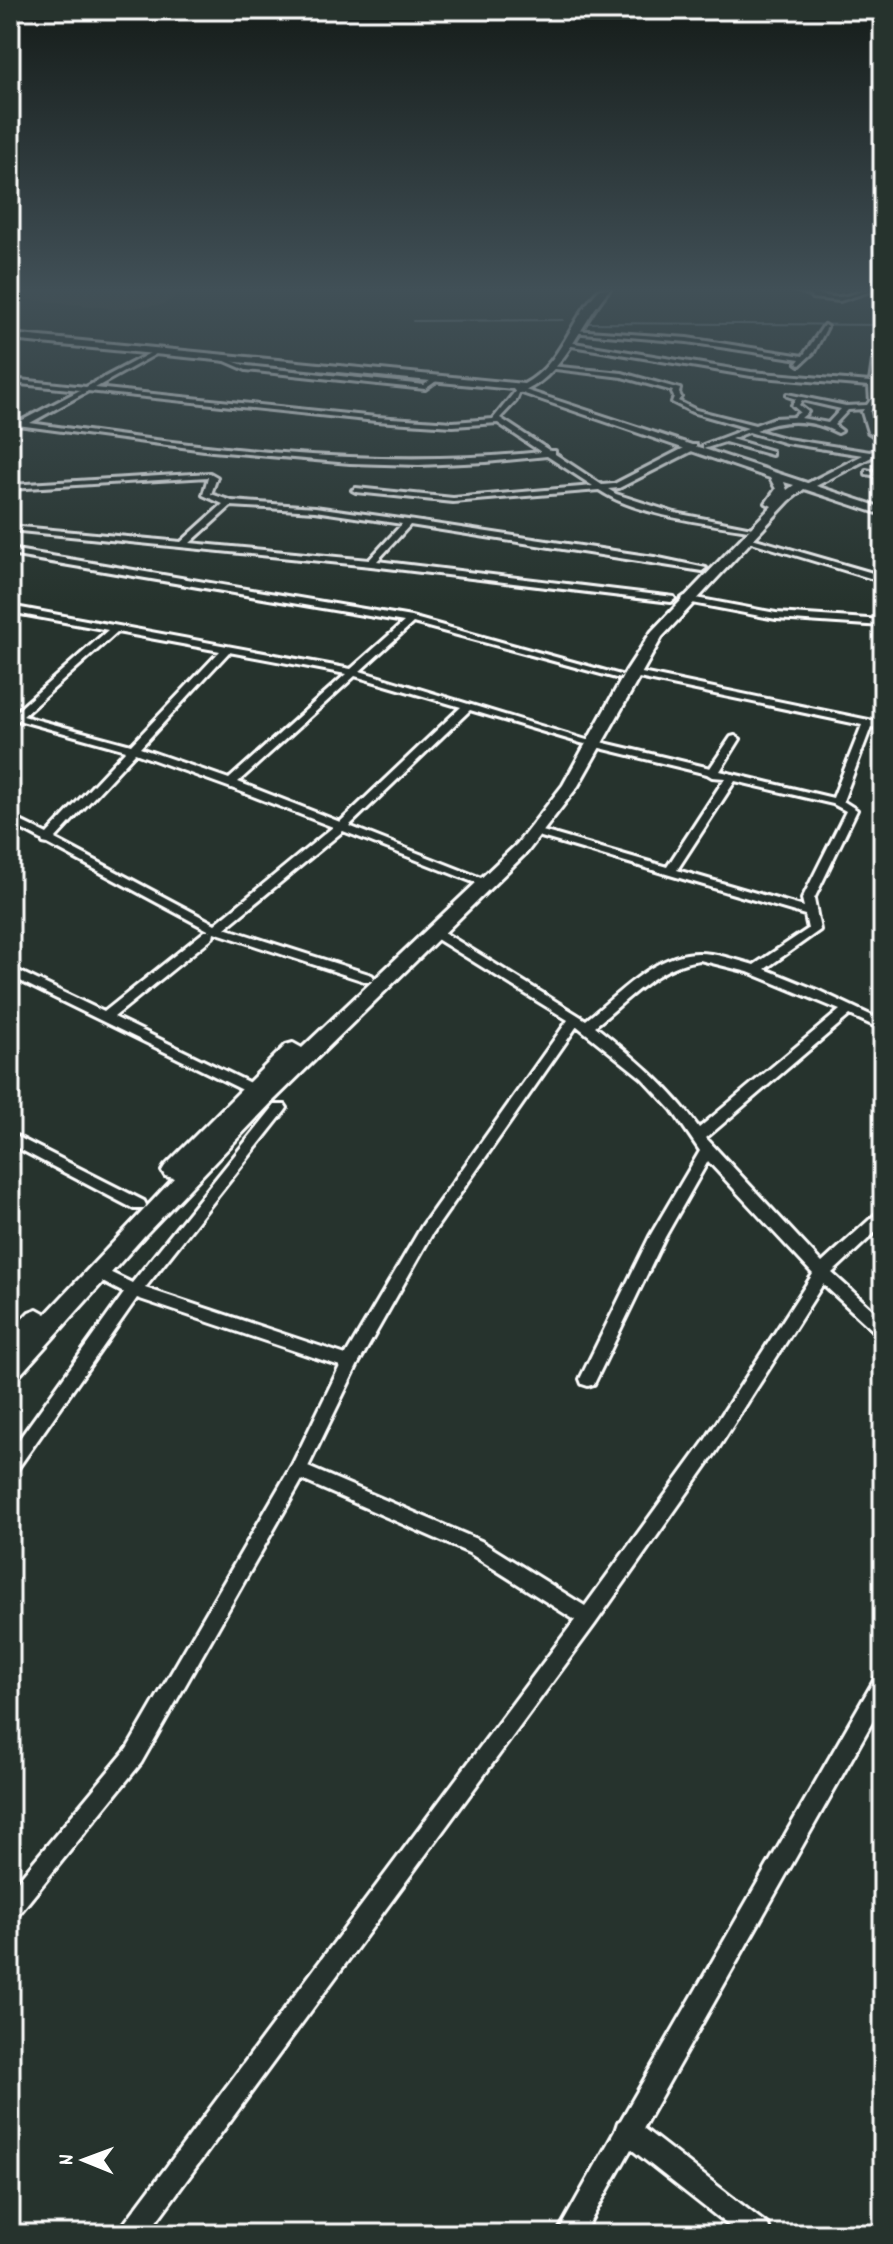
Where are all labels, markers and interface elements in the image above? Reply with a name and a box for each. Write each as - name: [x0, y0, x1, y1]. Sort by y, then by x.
- north arrow: [44, 2120, 124, 2200]
- text: N: [52, 2154, 83, 2165]

